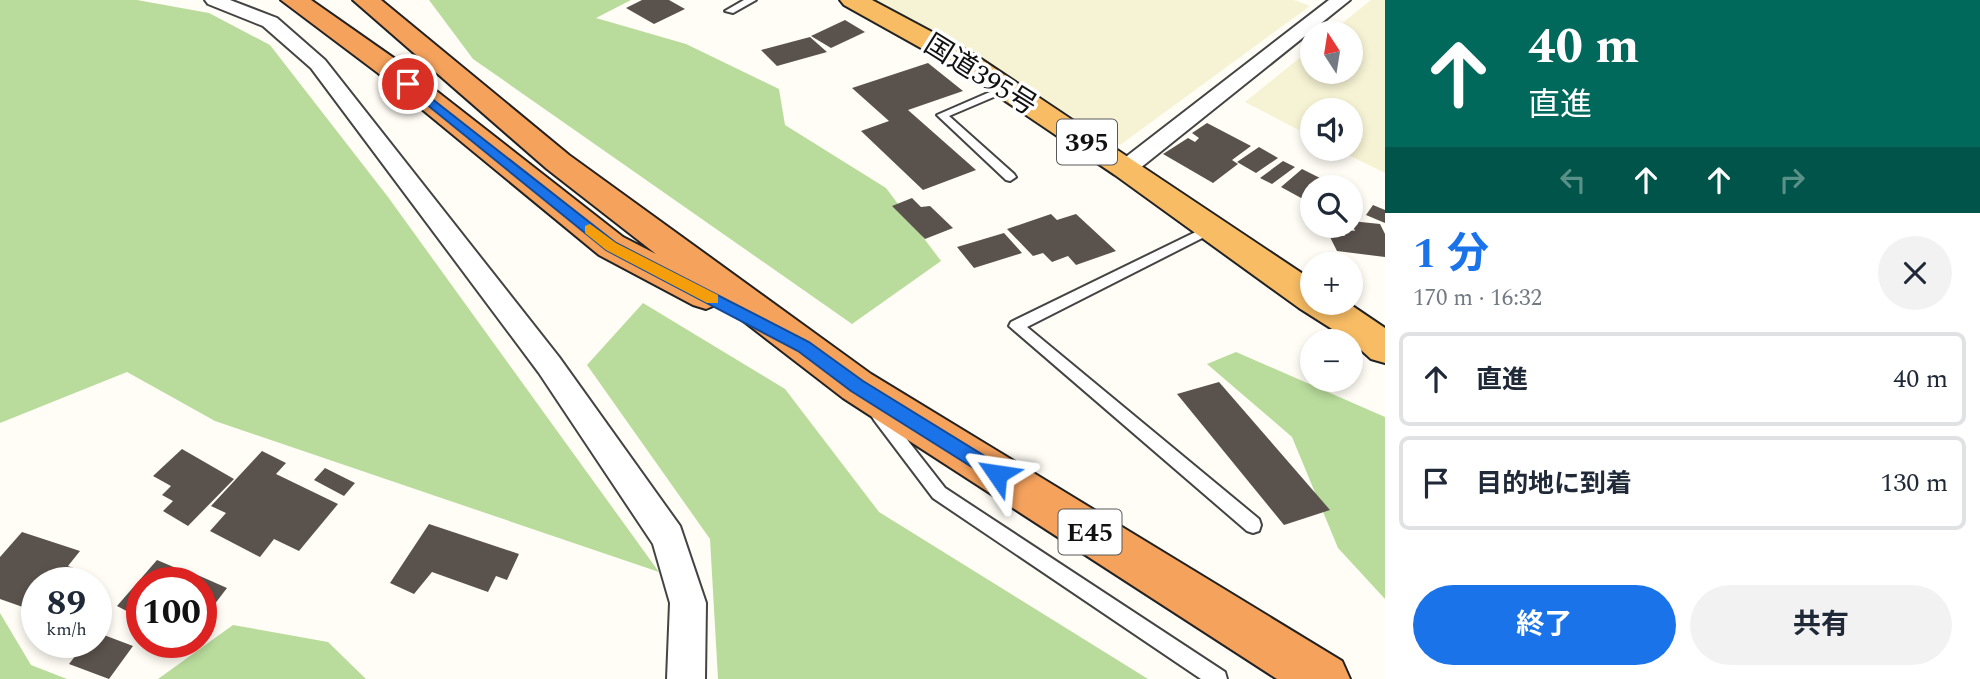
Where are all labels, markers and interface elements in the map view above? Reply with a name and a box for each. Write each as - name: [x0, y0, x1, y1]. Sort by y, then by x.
- text: 40 m: [1528, 10, 1639, 85]
- north arrow: [1300, 21, 1363, 84]
- map controls: [1300, 21, 1363, 392]
- street label: 国道395号: [915, 24, 1045, 127]
- icon: ahead: [1413, 28, 1504, 119]
- pin: [378, 54, 438, 114]
- icon: arrive: [389, 65, 427, 103]
- text: 直進: [1528, 81, 1592, 130]
- button: sound: [1300, 98, 1363, 161]
- road number: 395: [1057, 119, 1117, 164]
- icon: left: [1554, 161, 1592, 199]
- icon: ahead: [1627, 161, 1665, 199]
- icon: ahead: [1700, 161, 1738, 199]
- icon: right: [1773, 161, 1811, 199]
- button: search: [1300, 175, 1363, 238]
- text: 1 分: [1413, 223, 1489, 286]
- button: close: [1878, 236, 1952, 310]
- button: +: [1300, 252, 1363, 315]
- text: 170 m · 16:32: [1413, 281, 1542, 316]
- button: −: [1300, 329, 1363, 392]
- text: 40 m: [1893, 359, 1948, 399]
- icon: ahead: [1417, 360, 1455, 398]
- text: 直進: [1476, 360, 1528, 400]
- position arrow: [960, 437, 1034, 511]
- text: 130 m: [1880, 463, 1948, 503]
- icon: arrive: [1417, 464, 1455, 502]
- text: 目的地に到着: [1476, 464, 1632, 504]
- road number: E45: [1058, 510, 1122, 554]
- speed limit sign: 100: [126, 567, 217, 658]
- text: 89: [47, 577, 86, 630]
- button: 終了: [1413, 585, 1676, 665]
- button: 共有: [1690, 585, 1952, 665]
- text: km/h: [46, 616, 87, 643]

